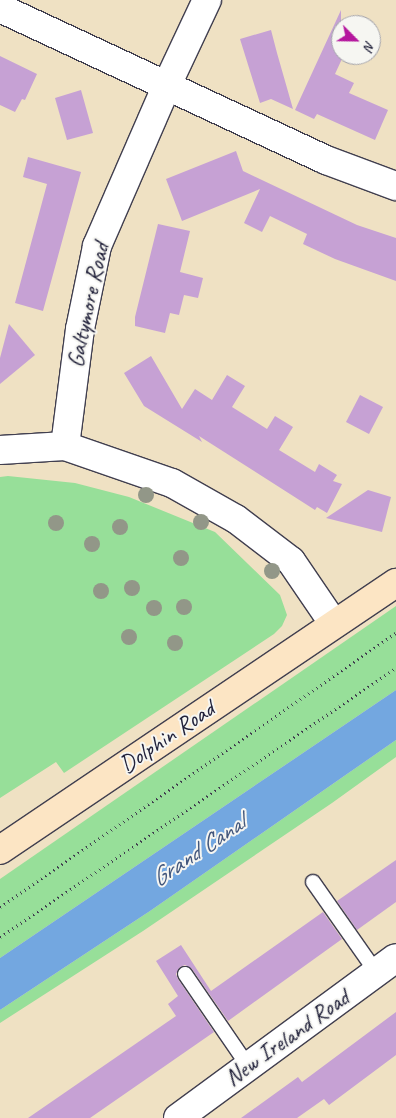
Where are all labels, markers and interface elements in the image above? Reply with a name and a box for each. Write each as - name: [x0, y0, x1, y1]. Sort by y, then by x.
- north arrow: [331, 15, 381, 65]
- text: N: [360, 38, 379, 53]
- street label: Galtymore Road: [61, 240, 115, 370]
- street label: Dolphin Road: [114, 695, 220, 779]
- water label: Grand Canal: [145, 809, 251, 893]
- street label: New Ireland Road: [219, 983, 355, 1093]

